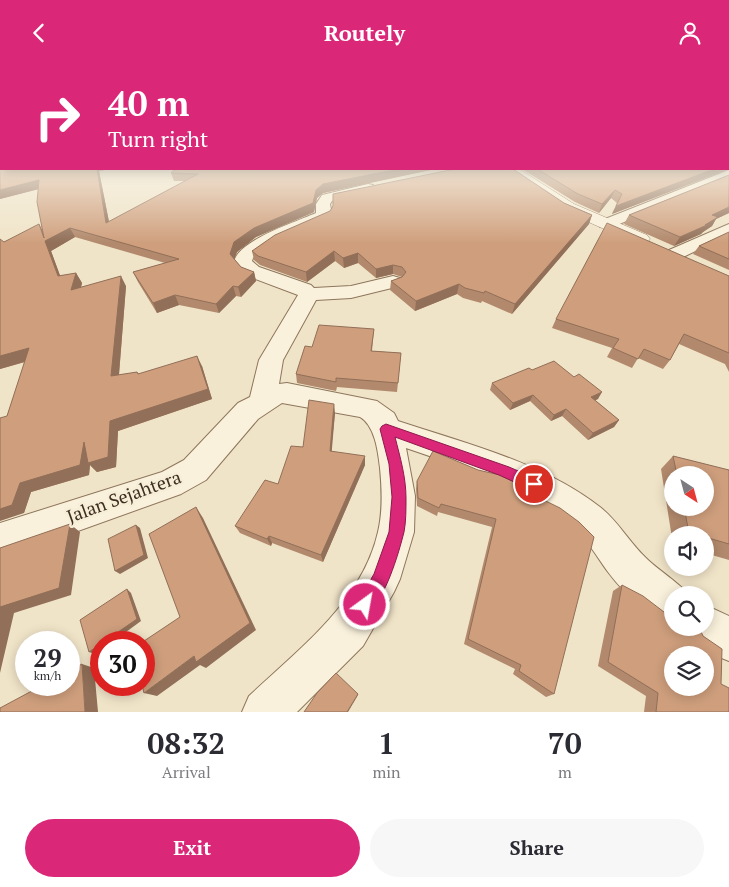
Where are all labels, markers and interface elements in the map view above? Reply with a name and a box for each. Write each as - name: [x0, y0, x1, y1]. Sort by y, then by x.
- text: Routely: [324, 18, 405, 47]
- icon: back: [25, 19, 53, 47]
- icon: person: [676, 19, 704, 47]
- text: 40 m: [108, 80, 189, 126]
- icon: right: [25, 85, 90, 150]
- text: Turn right: [108, 124, 208, 153]
- pin: [513, 463, 555, 505]
- street label: Jalan Sejahtera: [63, 464, 184, 528]
- north arrow: [664, 466, 714, 516]
- map controls: [664, 466, 714, 696]
- icon: arrive: [520, 470, 548, 498]
- button: sound: [664, 526, 714, 576]
- position arrow: [338, 578, 390, 630]
- button: search: [664, 586, 714, 636]
- speed limit sign: 30: [90, 631, 155, 696]
- text: 29: [33, 641, 62, 674]
- button: layers: [664, 646, 714, 696]
- text: km/h: [34, 668, 61, 683]
- text: 08:32: [147, 723, 225, 763]
- text: 1: [378, 723, 395, 763]
- text: 70: [548, 723, 582, 763]
- text: Arrival: [162, 761, 211, 783]
- text: min: [373, 761, 401, 783]
- text: m: [558, 761, 572, 783]
- button: Exit: [25, 819, 360, 877]
- button: Share: [370, 819, 704, 877]

